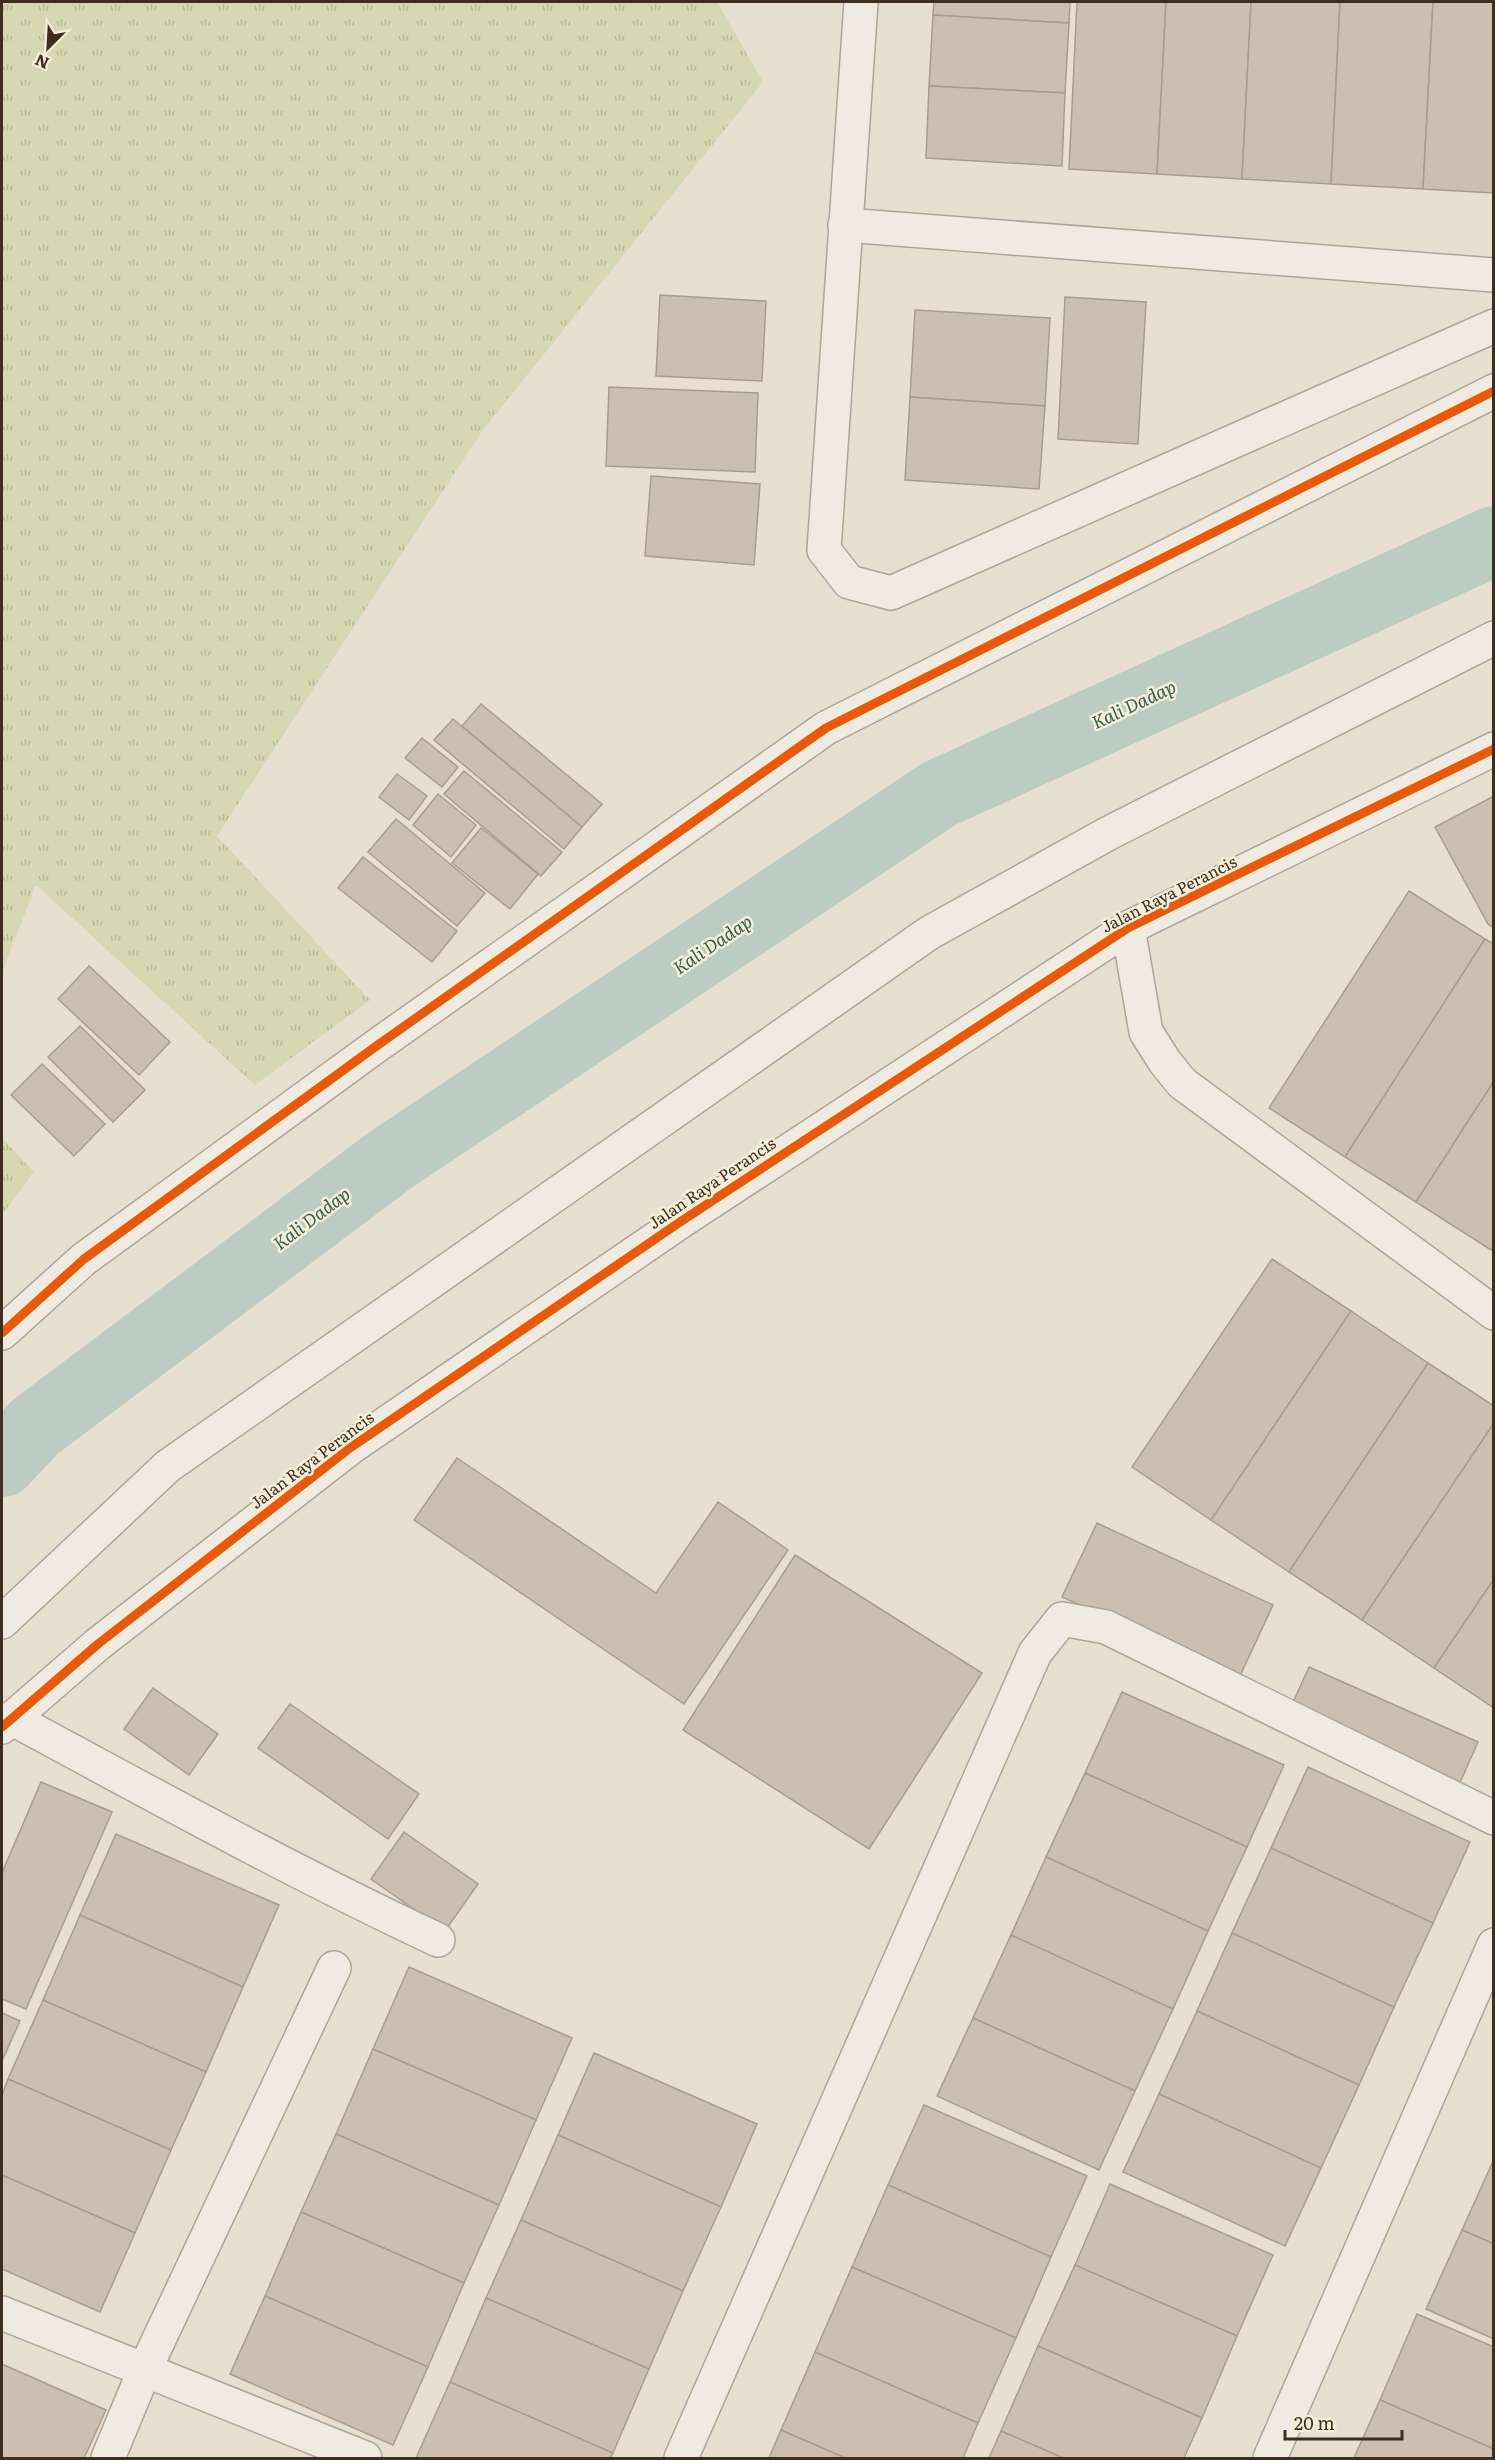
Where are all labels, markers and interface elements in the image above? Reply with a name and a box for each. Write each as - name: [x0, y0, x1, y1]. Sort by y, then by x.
- north arrow: [18, 18, 78, 78]
- text: N: [30, 49, 53, 76]
- water label: Kali Dadap: [1087, 672, 1180, 735]
- street label: Jalan Raya Perancis: [1097, 849, 1240, 938]
- water label: Kali Dadap: [667, 907, 757, 980]
- street label: Jalan Raya Perancis: [643, 1130, 780, 1234]
- water label: Kali Dadap: [267, 1180, 355, 1256]
- street label: Jalan Raya Perancis: [245, 1405, 378, 1514]
- scale bar: [1285, 2403, 1402, 2441]
- text: 20 m: [1294, 2409, 1335, 2436]

